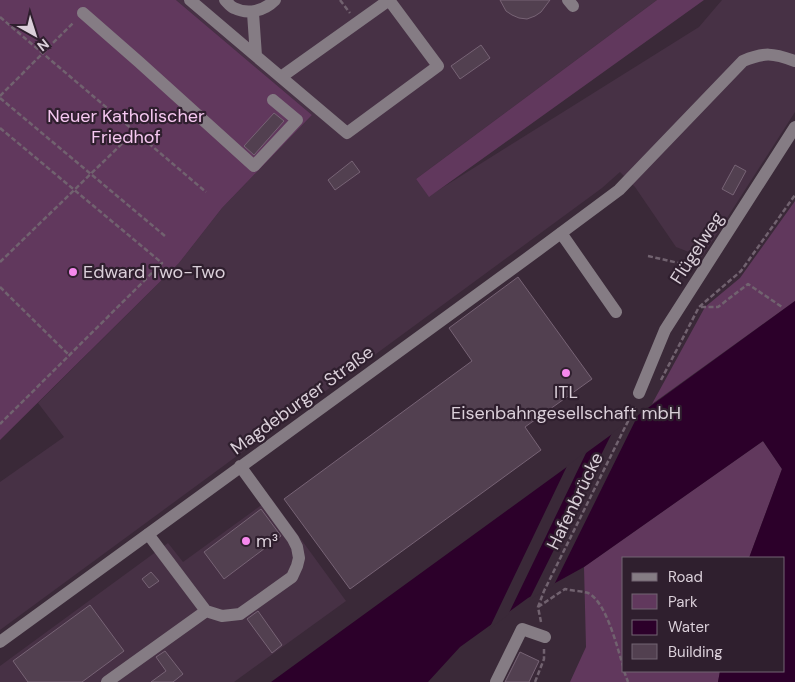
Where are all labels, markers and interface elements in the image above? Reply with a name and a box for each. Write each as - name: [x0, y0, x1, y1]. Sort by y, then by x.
- north arrow: [10, 10, 60, 60]
- text: N: [34, 35, 53, 55]
- park label: Neuer Katholischer Friedhof: [47, 104, 205, 149]
- street label: Flügelweg: [665, 207, 729, 289]
- place label: Edward Two-Two: [83, 260, 225, 284]
- marker: Edward Two-Two: [67, 266, 79, 278]
- street label: Magdeburger Straße: [226, 340, 378, 460]
- marker: ITL Eisenbahngesellschaft mbH: [560, 367, 572, 379]
- place label: ITL Eisenbahngesellschaft mbH: [451, 380, 681, 425]
- street label: Hafenbrücke: [541, 448, 609, 554]
- place label: m³: [256, 529, 278, 553]
- marker: m³: [240, 535, 252, 547]
- legend: [622, 557, 785, 672]
- text: Road: [668, 567, 703, 587]
- text: Park: [668, 592, 698, 612]
- text: Water: [668, 617, 710, 637]
- text: Building: [668, 642, 723, 662]

